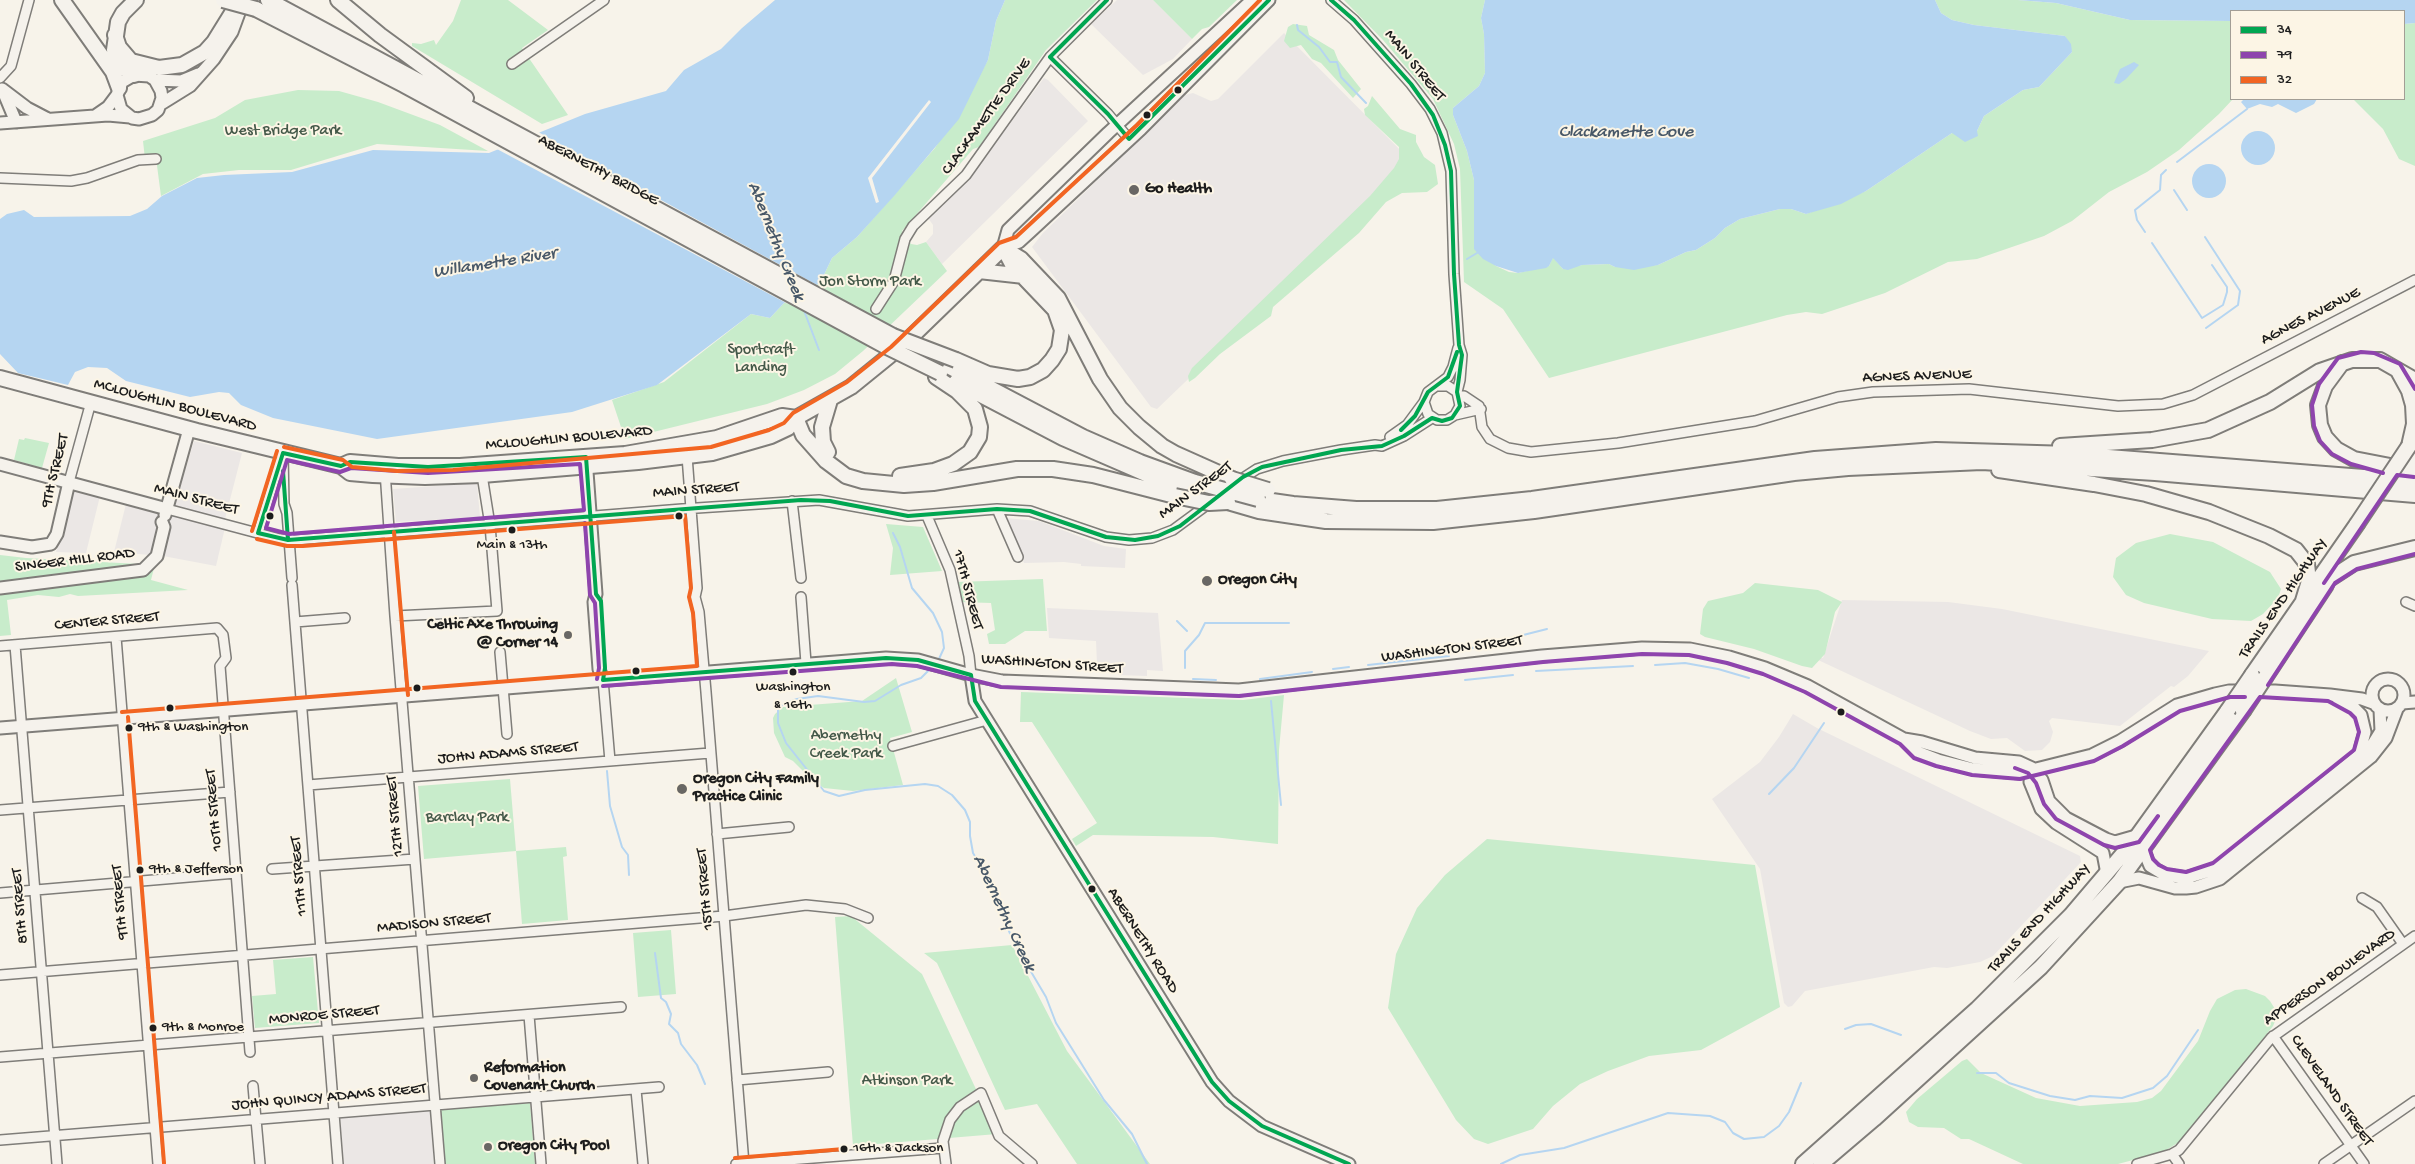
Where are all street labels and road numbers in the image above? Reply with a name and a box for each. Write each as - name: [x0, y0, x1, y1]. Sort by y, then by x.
- street label: MAIN STREET: [1379, 26, 1449, 106]
- street label: CLACKAMETTE DRIVE: [938, 55, 1036, 179]
- street label: ABERNETHY BRIDGE: [534, 131, 662, 211]
- street label: AGNES AVENUE: [2258, 284, 2364, 350]
- street label: AGNES AVENUE: [1862, 366, 1972, 388]
- street label: MCLOUGHLIN BOULEVARD: [92, 375, 258, 437]
- street label: MCLOUGHLIN BOULEVARD: [485, 422, 653, 456]
- street label: 9TH STREET: [38, 432, 74, 510]
- street label: MAIN STREET: [1155, 458, 1237, 524]
- street label: MAIN STREET: [652, 478, 740, 504]
- street label: MAIN STREET: [152, 480, 240, 520]
- street label: TRAILS END HIGHWAY: [2235, 535, 2333, 663]
- street label: SINGER HILL ROAD: [14, 544, 136, 578]
- street label: 17TH STREET: [947, 548, 987, 632]
- street label: CENTER STREET: [54, 608, 160, 636]
- street label: WASHINGTON STREET: [1380, 632, 1524, 668]
- street label: WASHINGTON STREET: [980, 650, 1124, 680]
- street label: JOHN ADAMS STREET: [437, 738, 579, 770]
- street label: 10TH STREET: [202, 768, 228, 852]
- street label: 12TH STREET: [383, 775, 409, 857]
- street label: 11TH STREET: [287, 835, 313, 917]
- street label: 15TH STREET: [693, 847, 719, 931]
- street label: TRAILS END HIGHWAY: [1984, 860, 2096, 978]
- street label: 9TH STREET: [108, 864, 134, 940]
- street label: 8TH STREET: [8, 867, 34, 945]
- street label: ABERNETHY ROAD: [1102, 885, 1182, 997]
- street label: MADISON STREET: [376, 909, 492, 939]
- street label: APPERSON BOULEVARD: [2260, 925, 2400, 1031]
- street label: MONROE STREET: [268, 1002, 380, 1030]
- street label: CLEVELAND STREET: [2285, 1032, 2377, 1150]
- street label: JOHN QUINCY ADAMS STREET: [231, 1080, 427, 1116]

